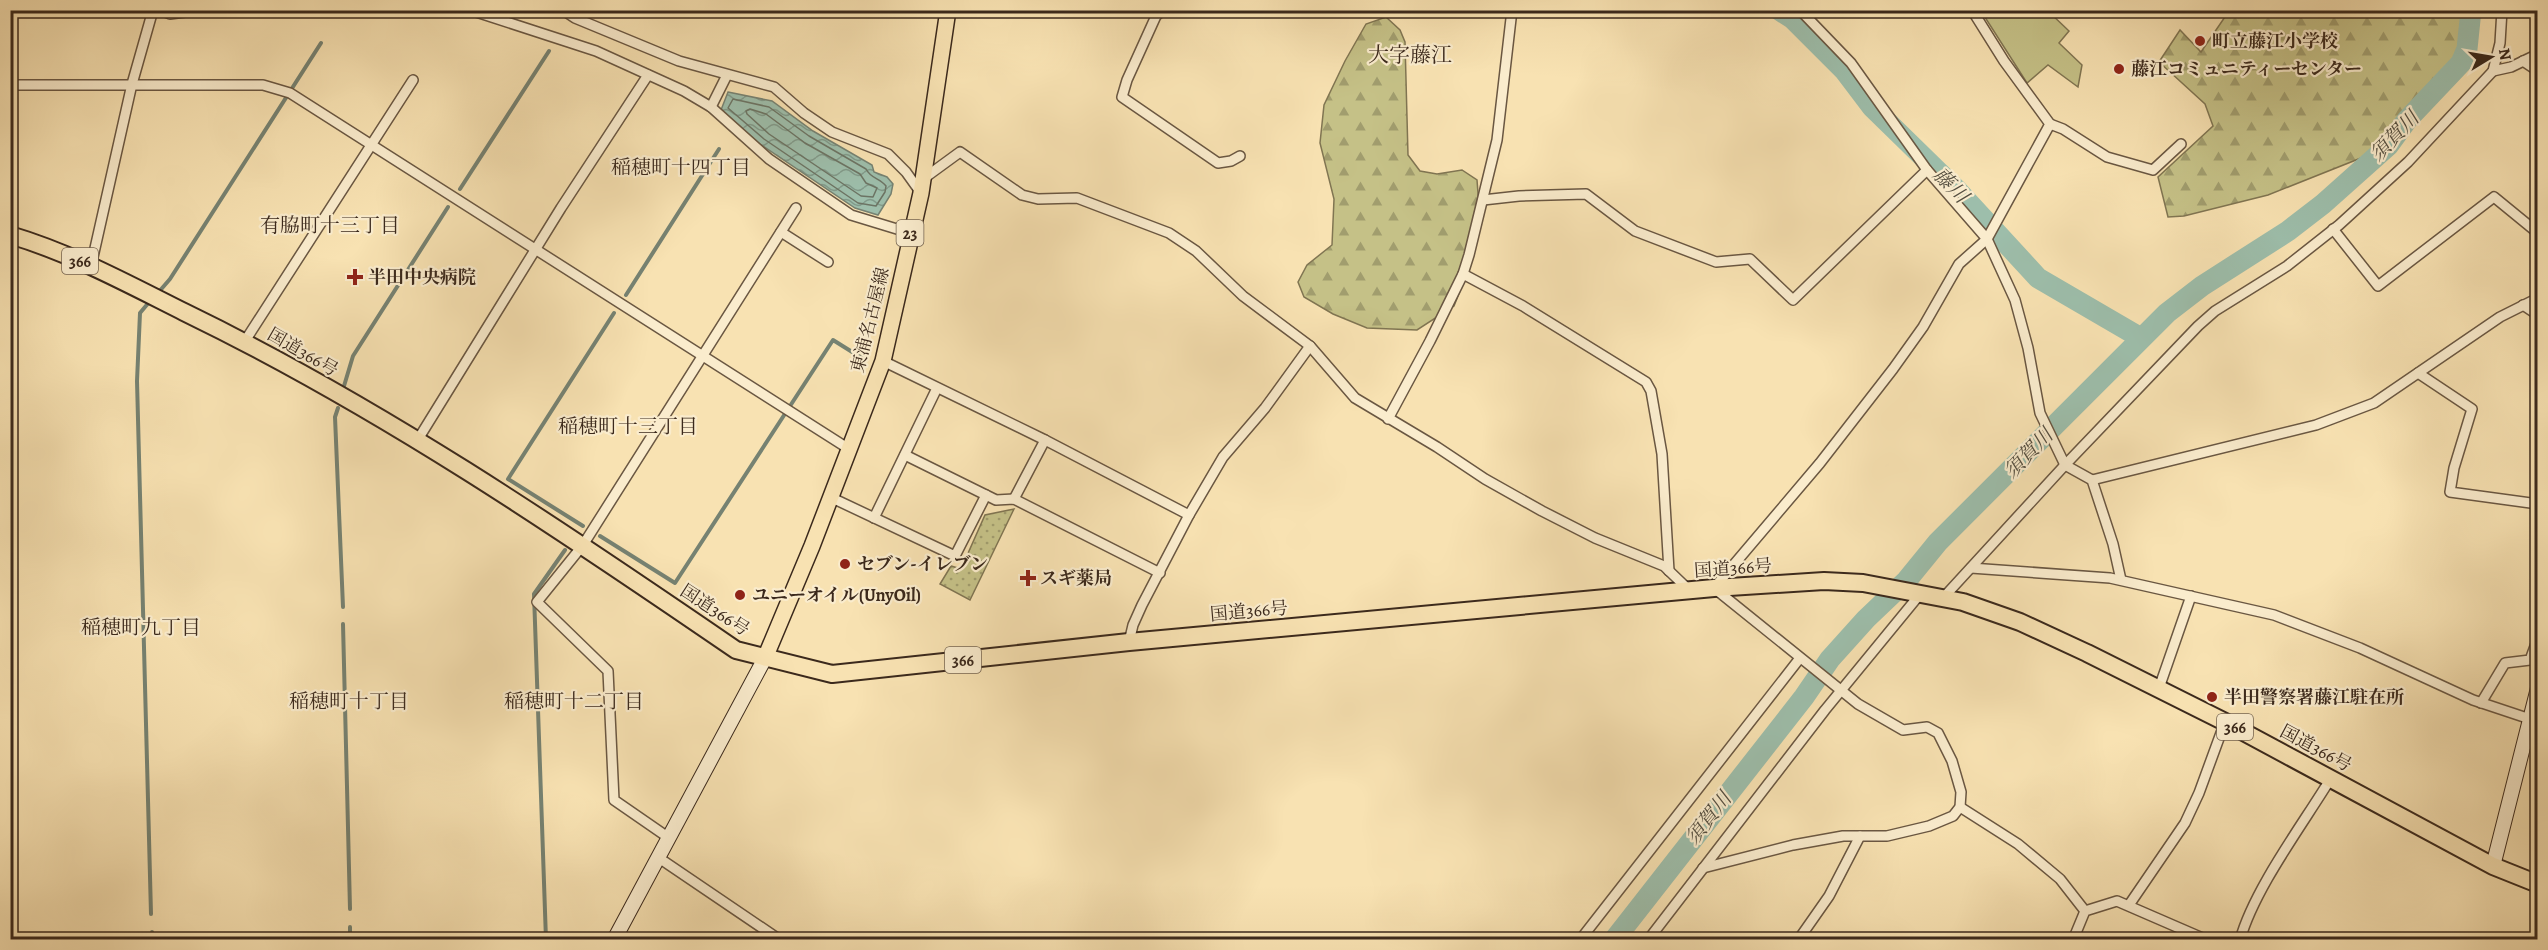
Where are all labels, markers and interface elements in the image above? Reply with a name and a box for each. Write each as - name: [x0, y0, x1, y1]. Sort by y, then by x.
- north arrow: [2461, 27, 2521, 87]
- place label: 町立藤江小学校: [2212, 29, 2338, 53]
- marker: 町立藤江小学校: [2193, 34, 2207, 48]
- district label: 大字藤江: [1368, 41, 1452, 69]
- text: N: [2493, 47, 2517, 62]
- place label: 藤江コミュニティーセンター: [2131, 57, 2362, 81]
- marker: 藤江コミュニティーセンター: [2112, 62, 2126, 76]
- water label: 須賀川: [2364, 104, 2426, 167]
- district label: 稲穂町十四丁目: [611, 154, 751, 181]
- water label: 藤川: [1927, 162, 1976, 210]
- district label: 有脇町十三丁目: [260, 212, 400, 239]
- road number: 23: [896, 220, 924, 246]
- road number: 366: [62, 248, 98, 274]
- place label: 半田中央病院: [368, 265, 476, 289]
- street label: 東浦名古屋線: [845, 265, 895, 375]
- marker: 半田中央病院: [346, 268, 364, 286]
- street label: 国道366号: [263, 322, 343, 382]
- district label: 稲穂町十三丁目: [558, 413, 698, 440]
- water label: 須賀川: [1998, 421, 2060, 484]
- place label: セブン-イレブン: [857, 552, 988, 576]
- street label: 国道366号: [1693, 553, 1773, 583]
- marker: セブン-イレブン: [838, 557, 852, 571]
- place label: スギ薬局: [1040, 566, 1112, 590]
- marker: スギ薬局: [1021, 571, 1035, 585]
- street label: 国道366号: [676, 579, 754, 641]
- place label: ユニーオイル(UnyOil): [752, 583, 921, 607]
- marker: ユニーオイル(UnyOil): [733, 588, 747, 602]
- street label: 国道366号: [1209, 596, 1289, 626]
- district label: 稲穂町九丁目: [81, 614, 201, 641]
- road number: 366: [945, 647, 981, 673]
- place label: 半田警察署藤江駐在所: [2224, 685, 2404, 709]
- district label: 稲穂町十丁目: [289, 688, 409, 715]
- district label: 稲穂町十二丁目: [504, 688, 644, 715]
- marker: 半田警察署藤江駐在所: [2205, 690, 2219, 704]
- road number: 366: [2217, 714, 2253, 740]
- street label: 国道366号: [2276, 719, 2356, 777]
- water label: 須賀川: [1679, 785, 1739, 850]

